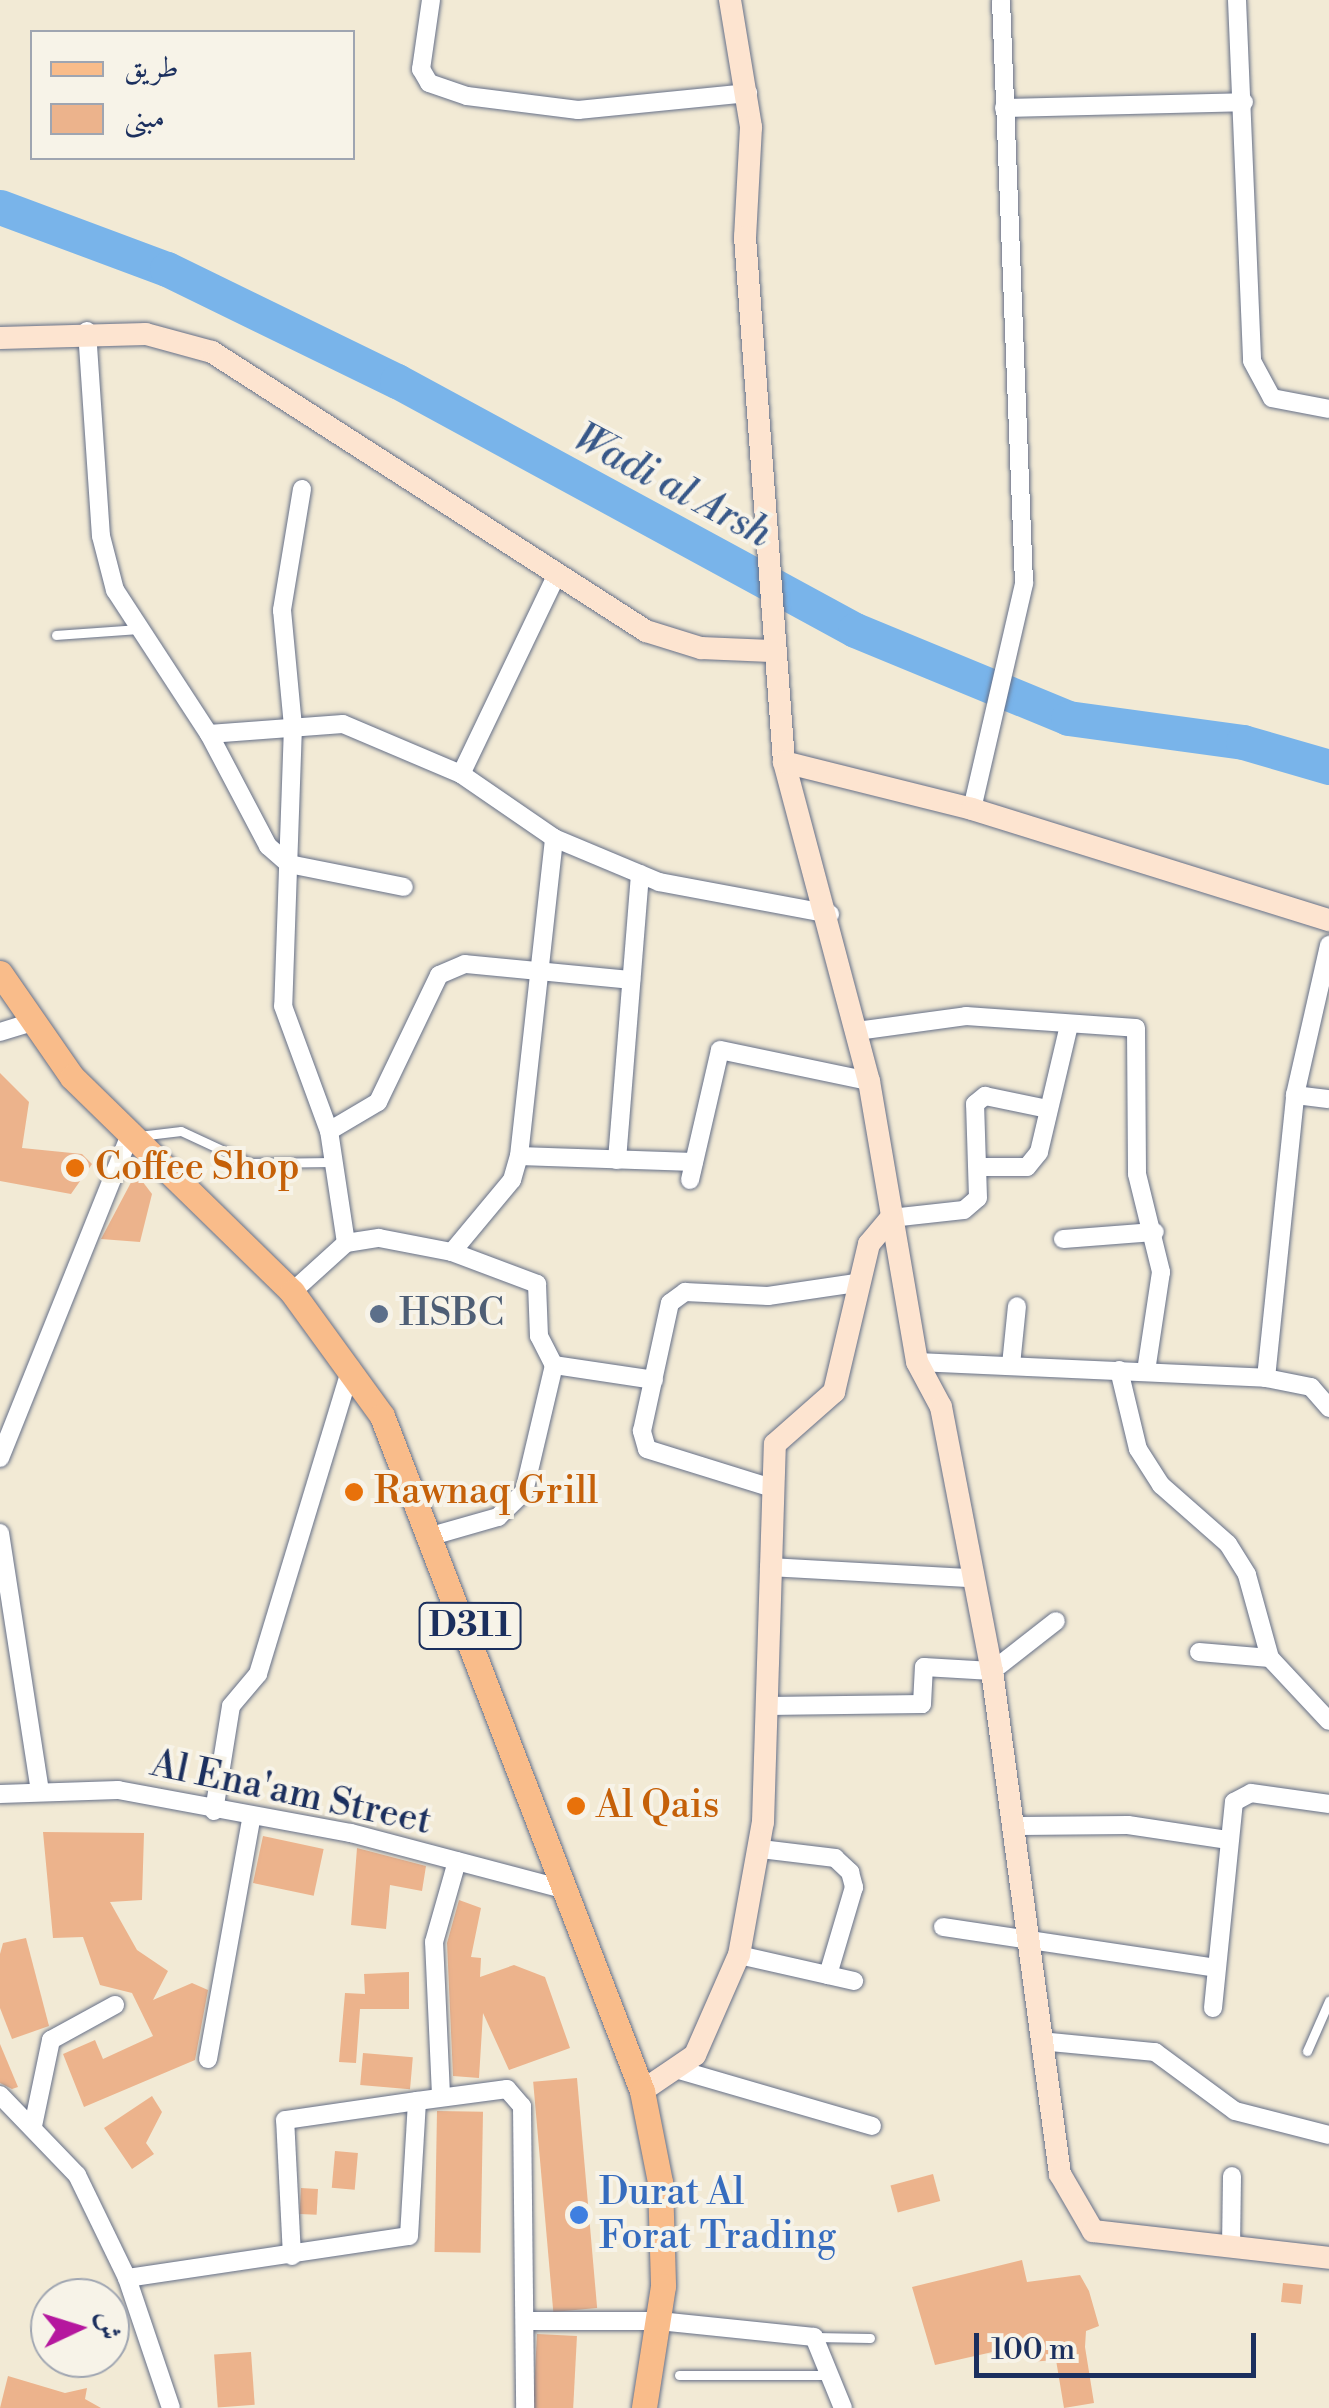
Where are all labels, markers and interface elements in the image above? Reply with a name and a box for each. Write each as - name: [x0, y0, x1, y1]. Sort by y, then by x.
- legend: [30, 30, 355, 160]
- text: طريق: [124, 49, 179, 87]
- text: مبنى: [124, 99, 165, 137]
- water label: Wadi al Arsh: [565, 414, 779, 558]
- place label: Coffee Shop: [95, 1145, 300, 1191]
- marker: Coffee Shop: [64, 1157, 86, 1179]
- place label: HSBC: [399, 1291, 504, 1337]
- marker: HSBC: [368, 1303, 390, 1325]
- place label: Rawnaq Grill: [374, 1469, 598, 1515]
- marker: Rawnaq Grill: [343, 1481, 365, 1503]
- road number: D311: [418, 1596, 522, 1656]
- street label: Al Ena'am Street: [147, 1741, 435, 1845]
- place label: Al Qais: [596, 1783, 719, 1829]
- marker: Al Qais: [565, 1795, 587, 1817]
- place label: Durat Al Forat Trading: [599, 2170, 836, 2260]
- marker: Durat Al Forat Trading: [568, 2204, 590, 2226]
- north arrow: [30, 2278, 130, 2378]
- text: ش: [90, 2311, 127, 2341]
- scale bar: [979, 2313, 1262, 2375]
- text: 100 m: [991, 2331, 1075, 2369]

